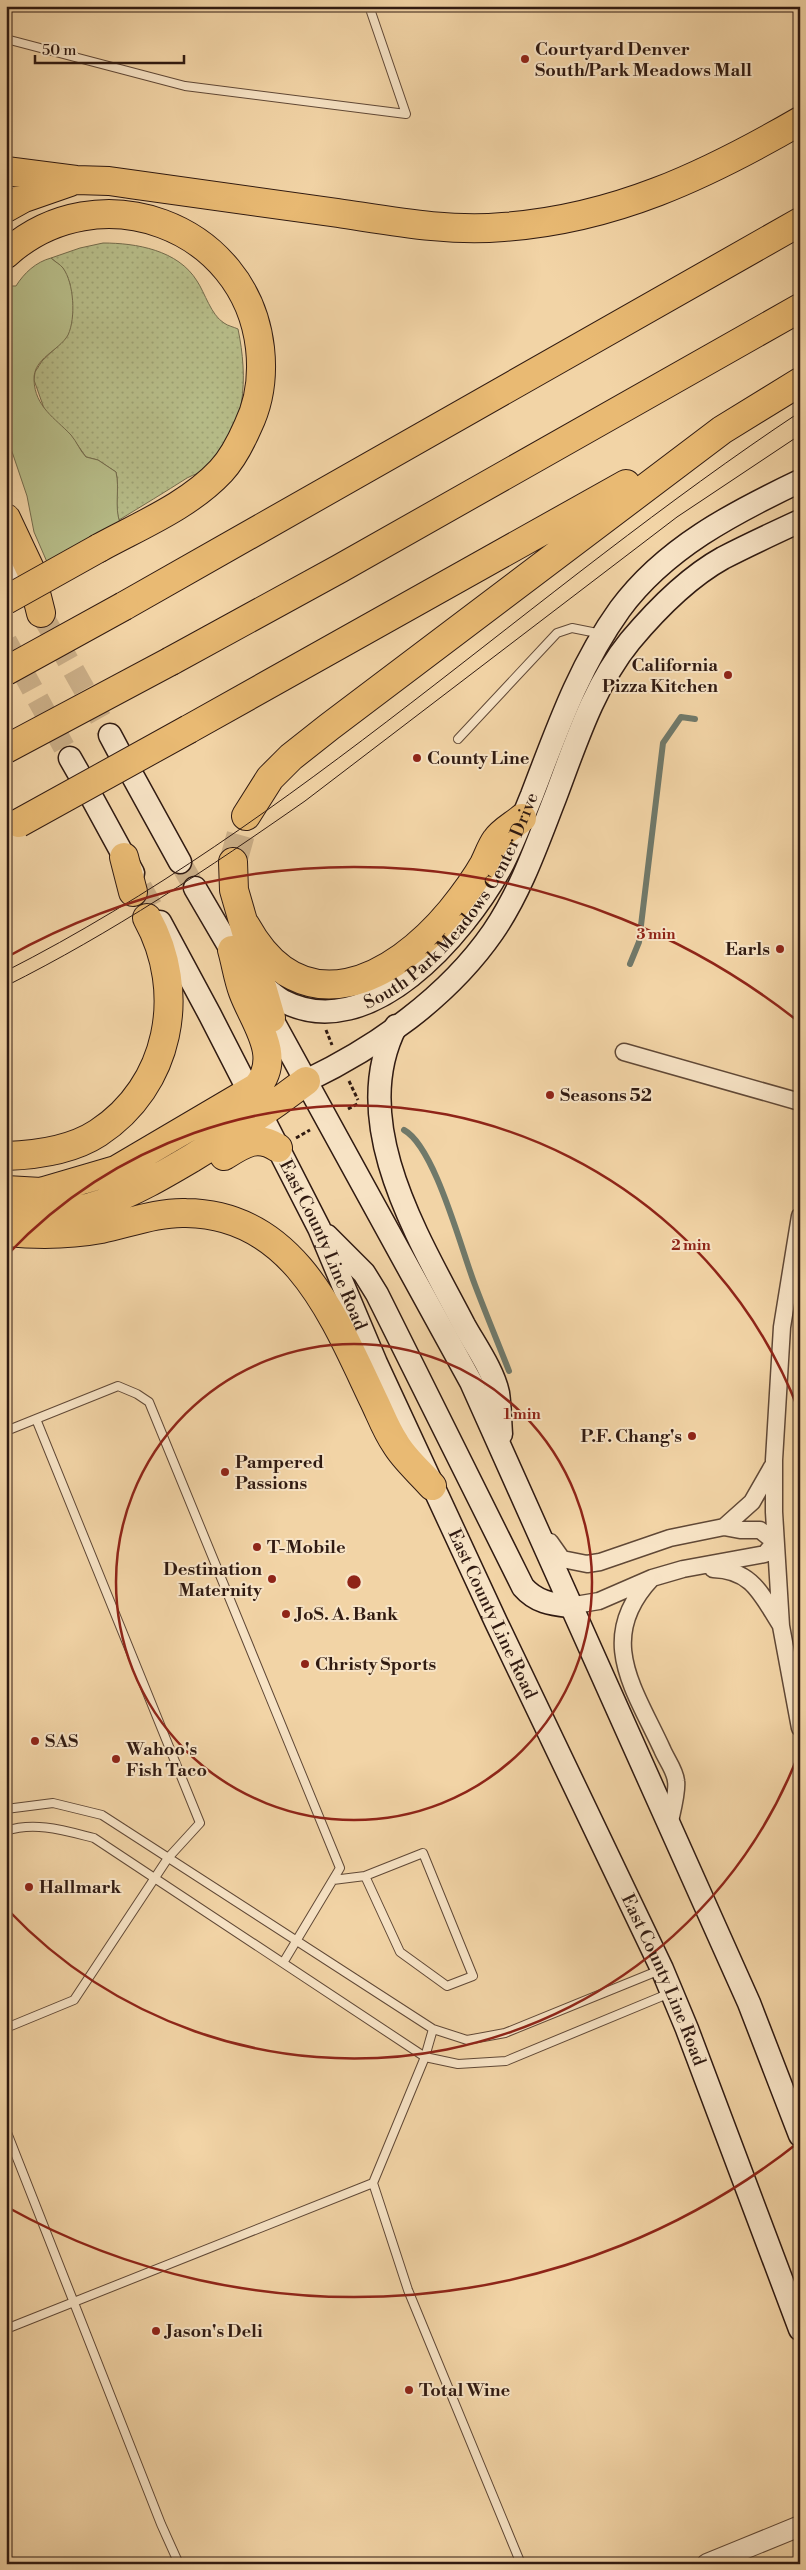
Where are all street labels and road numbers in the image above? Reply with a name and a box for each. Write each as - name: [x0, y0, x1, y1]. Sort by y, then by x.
- street label: South Park Meadows Center Drive: [360, 789, 543, 1014]
- street label: East County Line Road: [274, 1156, 373, 1334]
- street label: East County Line Road: [443, 1525, 543, 1703]
- street label: East County Line Road: [616, 1890, 711, 2069]

